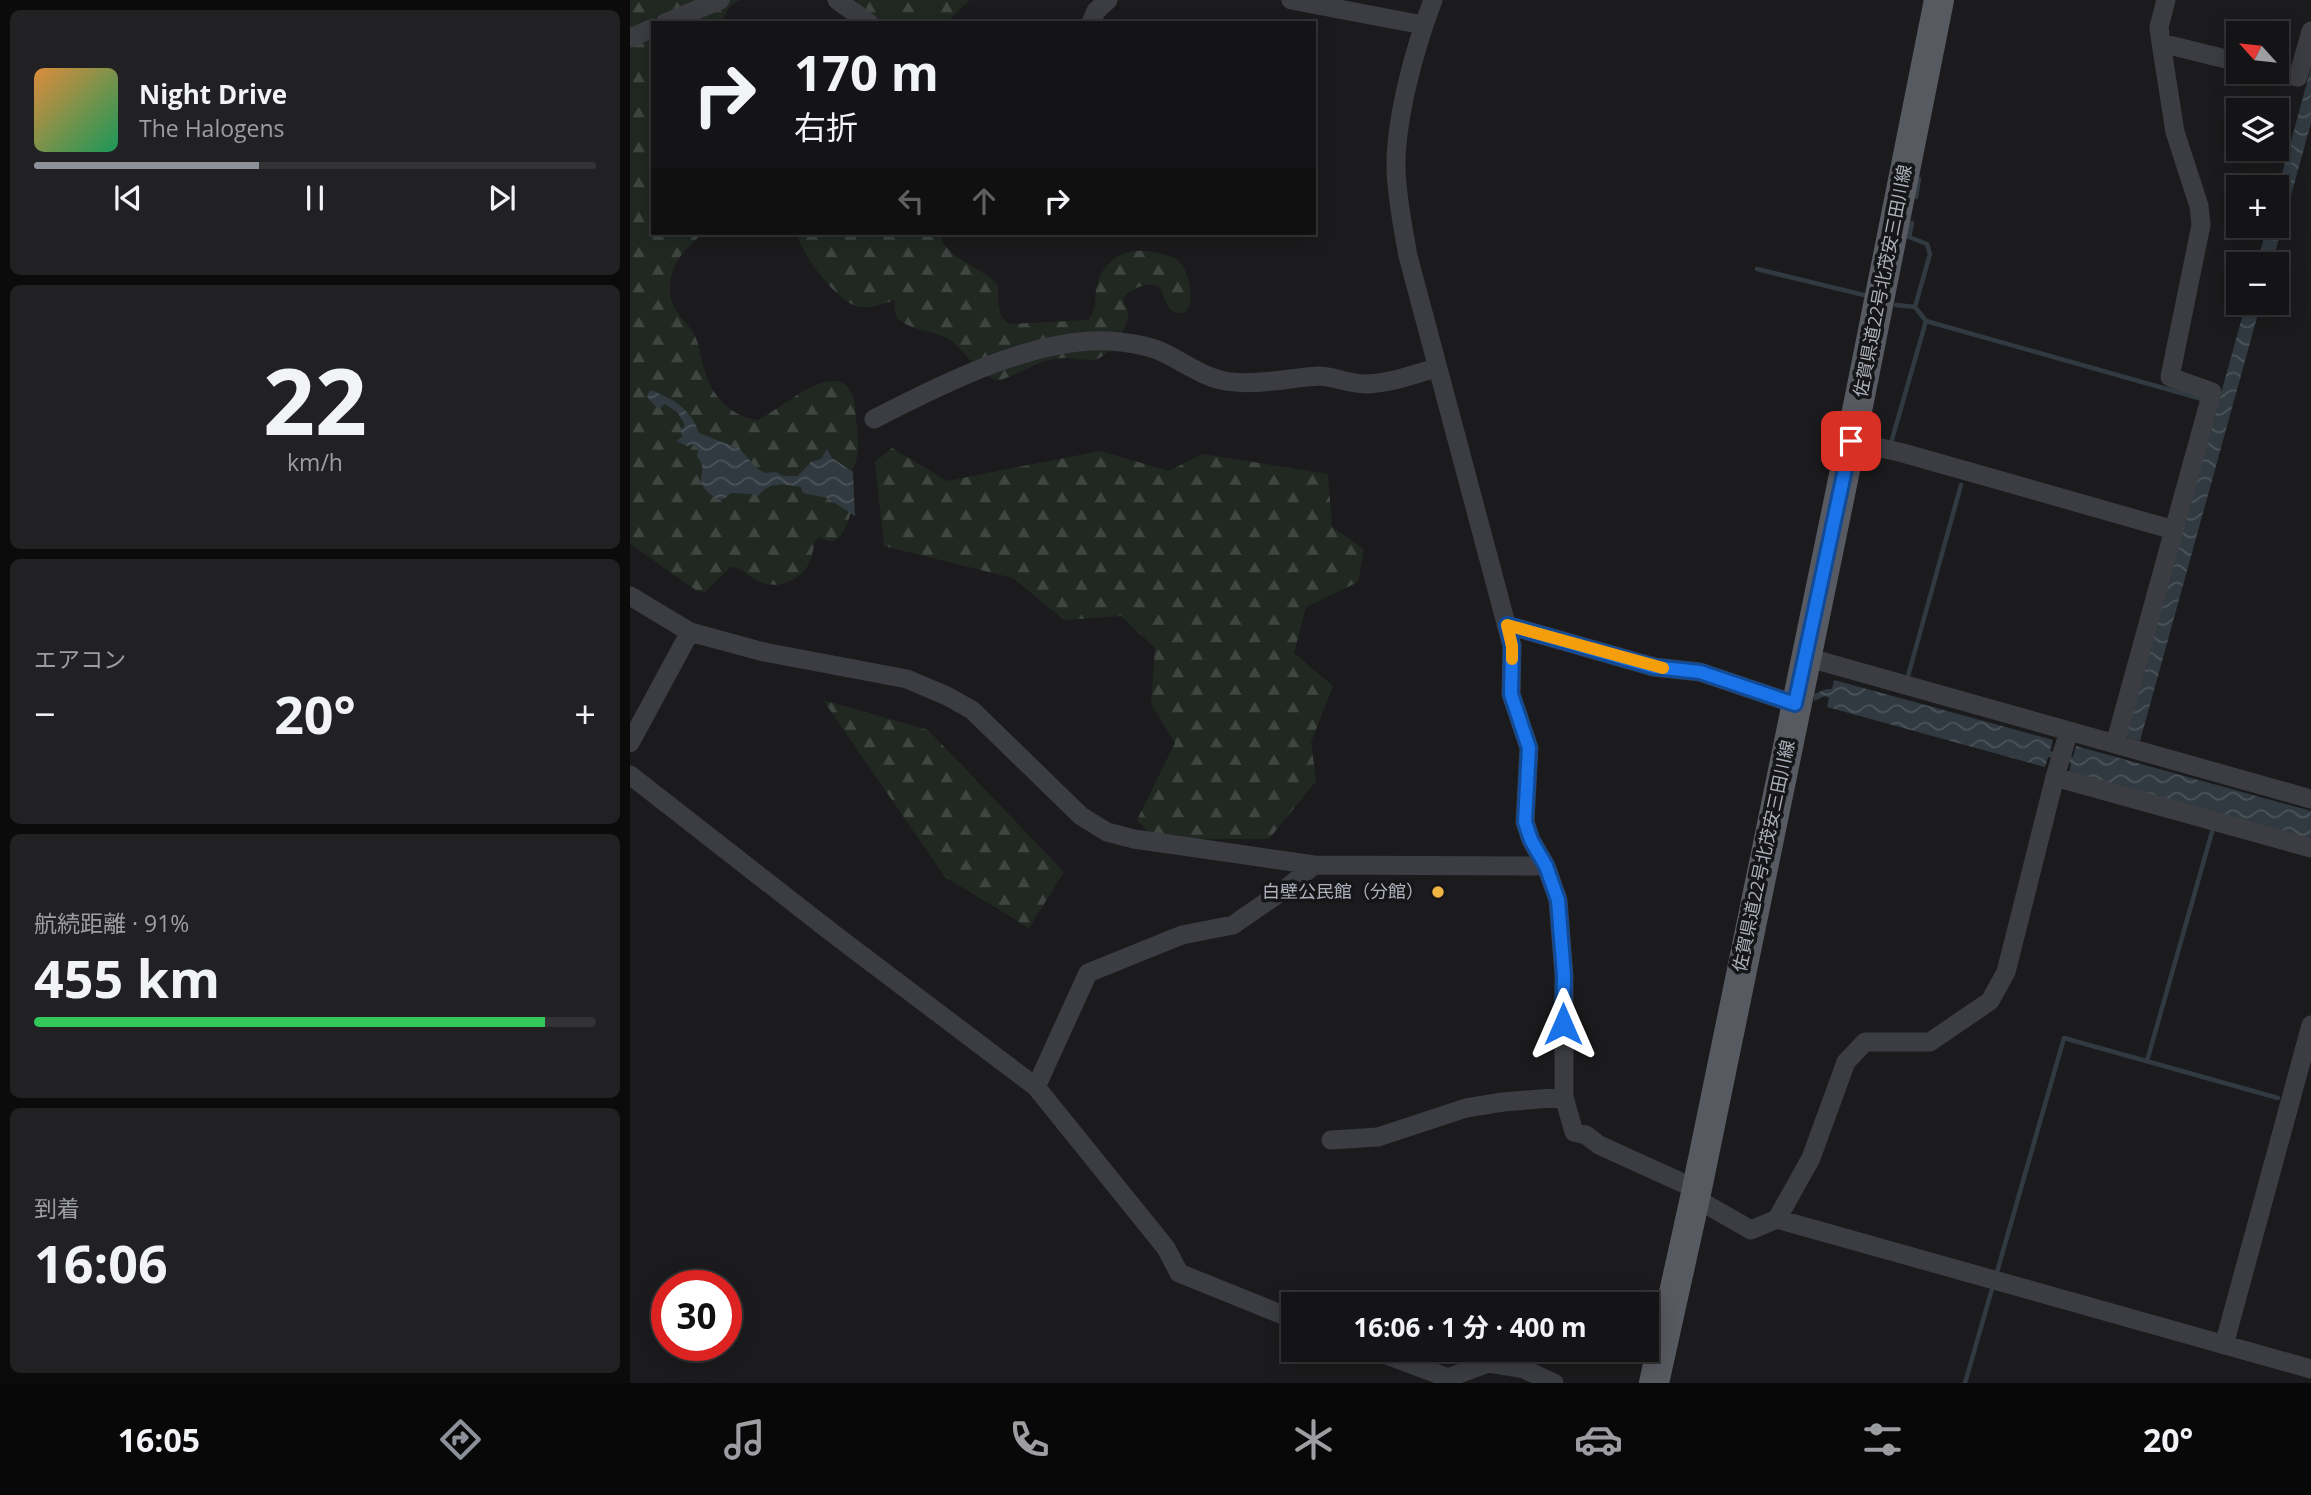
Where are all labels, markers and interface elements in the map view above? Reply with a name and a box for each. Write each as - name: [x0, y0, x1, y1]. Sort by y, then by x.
- north arrow: [2226, 21, 2289, 84]
- map controls: [2226, 21, 2289, 315]
- text: 170 m: [794, 39, 939, 105]
- icon: right: [679, 49, 770, 140]
- text: Night Drive: [139, 76, 287, 112]
- button: layers: [2226, 98, 2289, 161]
- text: 右折: [794, 105, 858, 148]
- text: The Halogens: [139, 112, 285, 144]
- street label: 佐賀県道22号北茂安三田川線: [1848, 162, 1916, 399]
- button: +: [2226, 175, 2289, 238]
- icon: previous: [109, 179, 147, 217]
- icon: pause: [296, 179, 334, 217]
- icon: next: [483, 179, 521, 217]
- icon: left: [892, 182, 930, 220]
- icon: ahead: [965, 182, 1003, 220]
- icon: right: [1038, 182, 1076, 220]
- button: −: [2226, 252, 2289, 315]
- text: 22: [263, 338, 367, 462]
- pin: [1821, 411, 1881, 471]
- icon: arrive: [1832, 422, 1870, 460]
- text: km/h: [287, 446, 343, 478]
- text: エアコン: [34, 643, 126, 675]
- text: 20°: [274, 678, 356, 749]
- text: −: [34, 687, 56, 739]
- text: +: [574, 687, 596, 739]
- street label: 佐賀県道22号北茂安三田川線: [1727, 738, 1799, 974]
- place label: 白壁公民館（分館）: [1262, 879, 1424, 903]
- marker: 白壁公民館（分館）: [1430, 884, 1446, 900]
- text: 航続距離 · 91%: [34, 907, 189, 939]
- text: 455 km: [34, 942, 220, 1013]
- position arrow: [1526, 987, 1600, 1061]
- text: 到着: [34, 1192, 80, 1224]
- text: 16:06: [34, 1227, 168, 1298]
- speed limit sign: 30: [651, 1270, 742, 1361]
- text: 16:06 · 1 分 · 400 m: [1353, 1309, 1587, 1345]
- icon: directions: [436, 1415, 485, 1464]
- icon: music: [720, 1415, 769, 1464]
- icon: phone: [1005, 1415, 1054, 1464]
- icon: climate: [1289, 1415, 1338, 1464]
- icon: car: [1574, 1415, 1623, 1464]
- icon: filters: [1858, 1415, 1907, 1464]
- text: 16:05: [118, 1418, 200, 1461]
- text: 20°: [2143, 1418, 2193, 1461]

